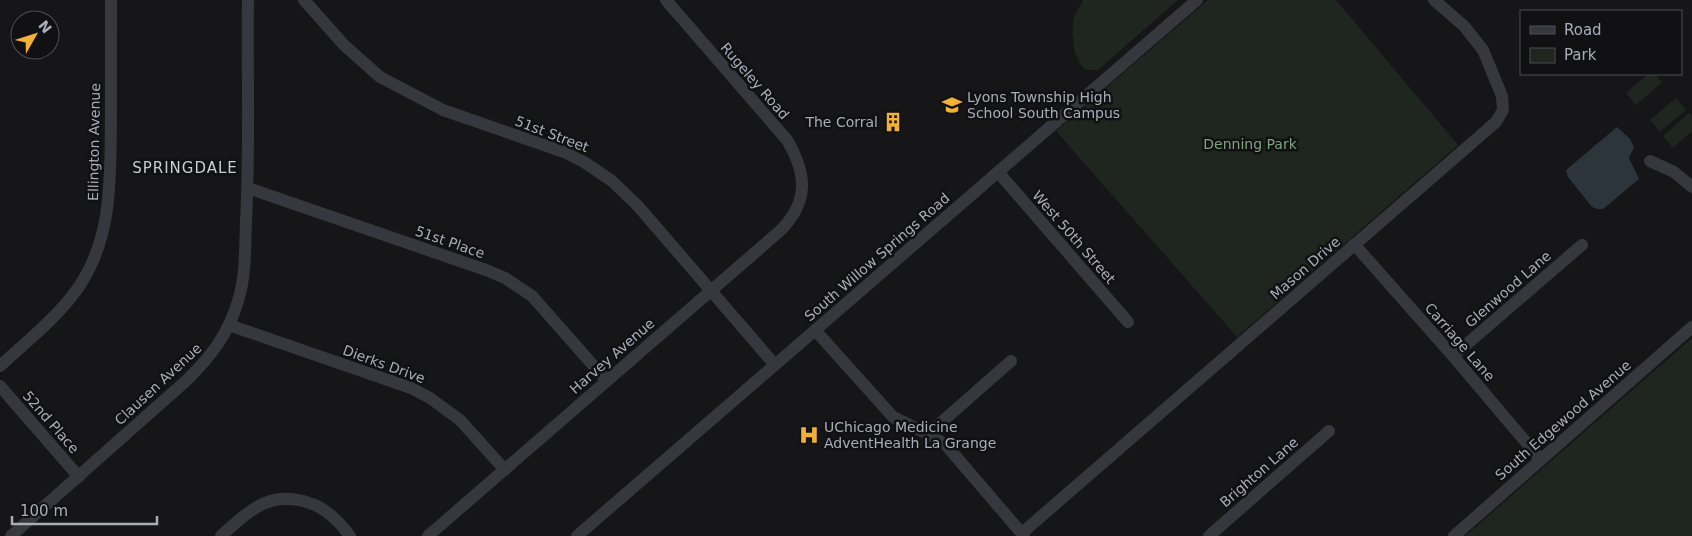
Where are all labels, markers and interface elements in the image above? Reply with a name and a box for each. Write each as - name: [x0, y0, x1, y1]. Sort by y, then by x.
- north arrow: [10, 10, 60, 60]
- legend: [1520, 10, 1682, 75]
- text: N: [35, 17, 55, 36]
- text: Road: [1564, 21, 1602, 39]
- street label: Rugeley Road: [718, 40, 792, 122]
- text: Park: [1564, 46, 1597, 64]
- street label: Ellington Avenue: [85, 83, 103, 201]
- place label: Lyons Township High School South Campus: [967, 89, 1120, 121]
- school or university icon: Lyons Township High School South Campus: [941, 94, 963, 116]
- building icon: The Corral: [882, 111, 904, 133]
- street label: 51st Street: [513, 113, 592, 156]
- place label: The Corral: [804, 114, 878, 130]
- park label: Denning Park: [1203, 136, 1298, 152]
- district label: SPRINGDALE: [132, 159, 238, 177]
- street label: West 50th Street: [1029, 187, 1119, 287]
- street label: South Willow Springs Road: [801, 190, 953, 324]
- street label: 51st Place: [413, 223, 487, 261]
- street label: Mason Drive: [1267, 233, 1343, 303]
- street label: Glenwood Lane: [1462, 248, 1554, 330]
- street label: Carriage Lane: [1422, 300, 1498, 384]
- street label: Harvey Avenue: [567, 315, 657, 397]
- street label: Clausen Avenue: [111, 340, 205, 428]
- street label: Dierks Drive: [341, 342, 427, 386]
- street label: South Edgewood Avenue: [1492, 357, 1634, 483]
- street label: 52nd Place: [20, 388, 82, 456]
- place label: UChicago Medicine AdventHealth La Grange: [824, 419, 996, 451]
- hospital icon: UChicago Medicine AdventHealth La Grange: [798, 424, 820, 446]
- street label: Brighton Lane: [1217, 434, 1301, 510]
- scale bar: [12, 494, 158, 526]
- text: 100 m: [20, 502, 68, 520]

